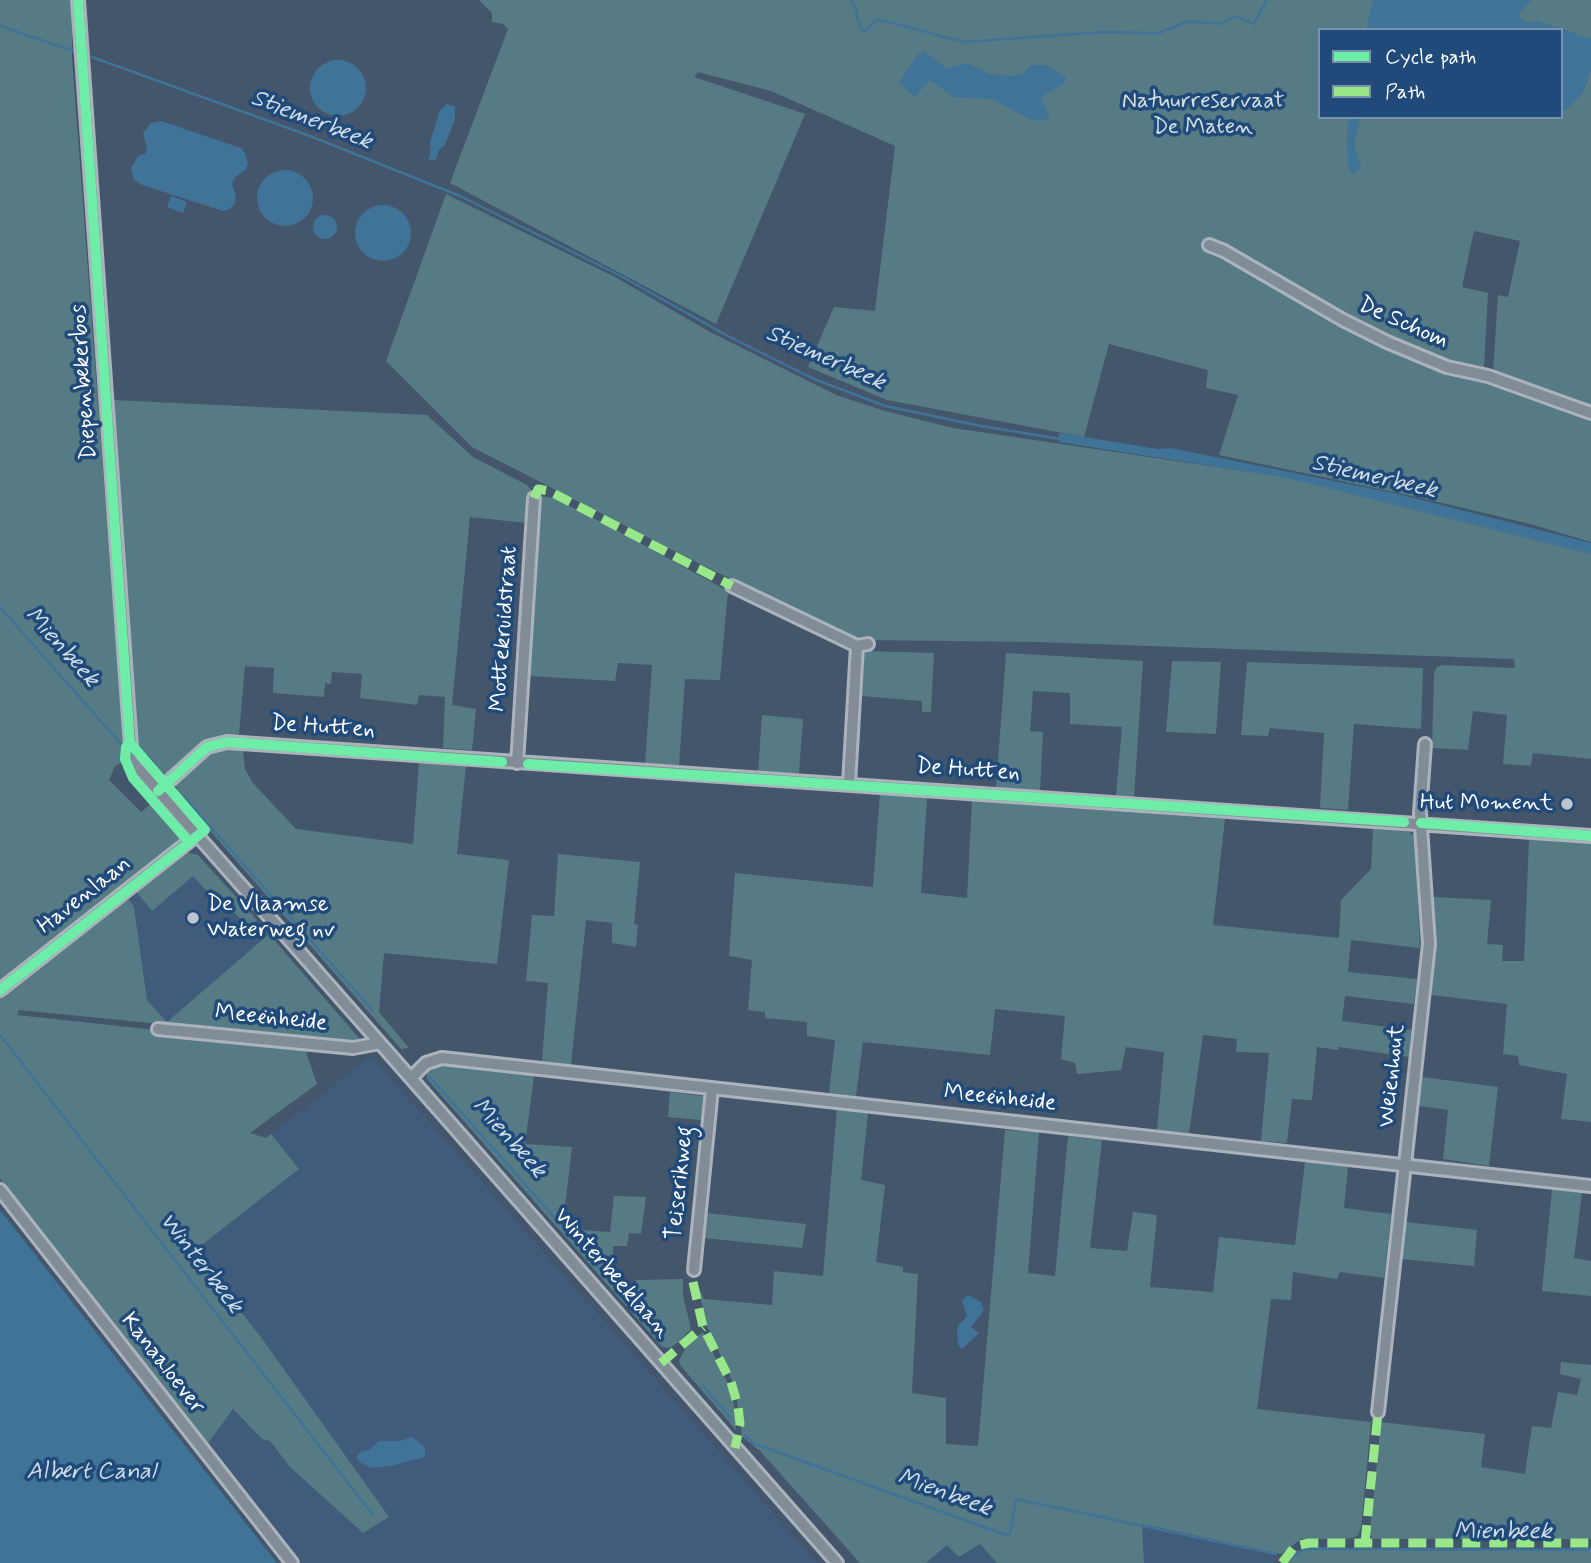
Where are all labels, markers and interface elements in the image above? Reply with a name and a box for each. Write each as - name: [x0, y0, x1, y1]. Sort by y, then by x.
- legend: [1318, 28, 1563, 119]
- text: Cycle path: [1385, 43, 1476, 71]
- text: Path: [1385, 78, 1425, 106]
- water label: Stiemerbeek: [246, 85, 376, 157]
- park label: Natuurreservaat De Maten: [1122, 88, 1284, 142]
- street label: De Schom: [1354, 292, 1452, 356]
- street label: Diepenbekerbos: [66, 303, 104, 461]
- water label: Stiemerbeek: [761, 320, 889, 398]
- water label: Stiemerbeek: [1309, 450, 1439, 506]
- street label: Mottekruidstraat: [485, 545, 525, 713]
- water label: Mienbeek: [18, 602, 104, 694]
- street label: De Hutten: [270, 711, 376, 745]
- street label: De Hutten: [915, 754, 1021, 788]
- place label: Hut Moment: [1420, 790, 1553, 818]
- marker: Hut Moment: [1559, 796, 1575, 812]
- street label: Havenlaan: [33, 851, 137, 941]
- place label: De Vlaamse Waterweg nv: [207, 891, 335, 945]
- marker: De Vlaamse Waterweg nv: [185, 910, 201, 926]
- street label: Meeënheide: [213, 999, 329, 1039]
- street label: Weienhout: [1374, 1023, 1412, 1129]
- street label: Meeënheide: [942, 1079, 1058, 1119]
- water label: Mienbeek: [465, 1093, 551, 1185]
- street label: Teiserikweg: [661, 1125, 701, 1241]
- street label: Winterbeeklaan: [547, 1203, 675, 1345]
- water label: Winterbeek: [152, 1208, 248, 1320]
- street label: Kanaaloever: [114, 1308, 210, 1420]
- water label: Albert Canal: [26, 1459, 156, 1487]
- water label: Mienbeek: [893, 1464, 995, 1524]
- water label: Mienbeek: [1454, 1519, 1552, 1547]

